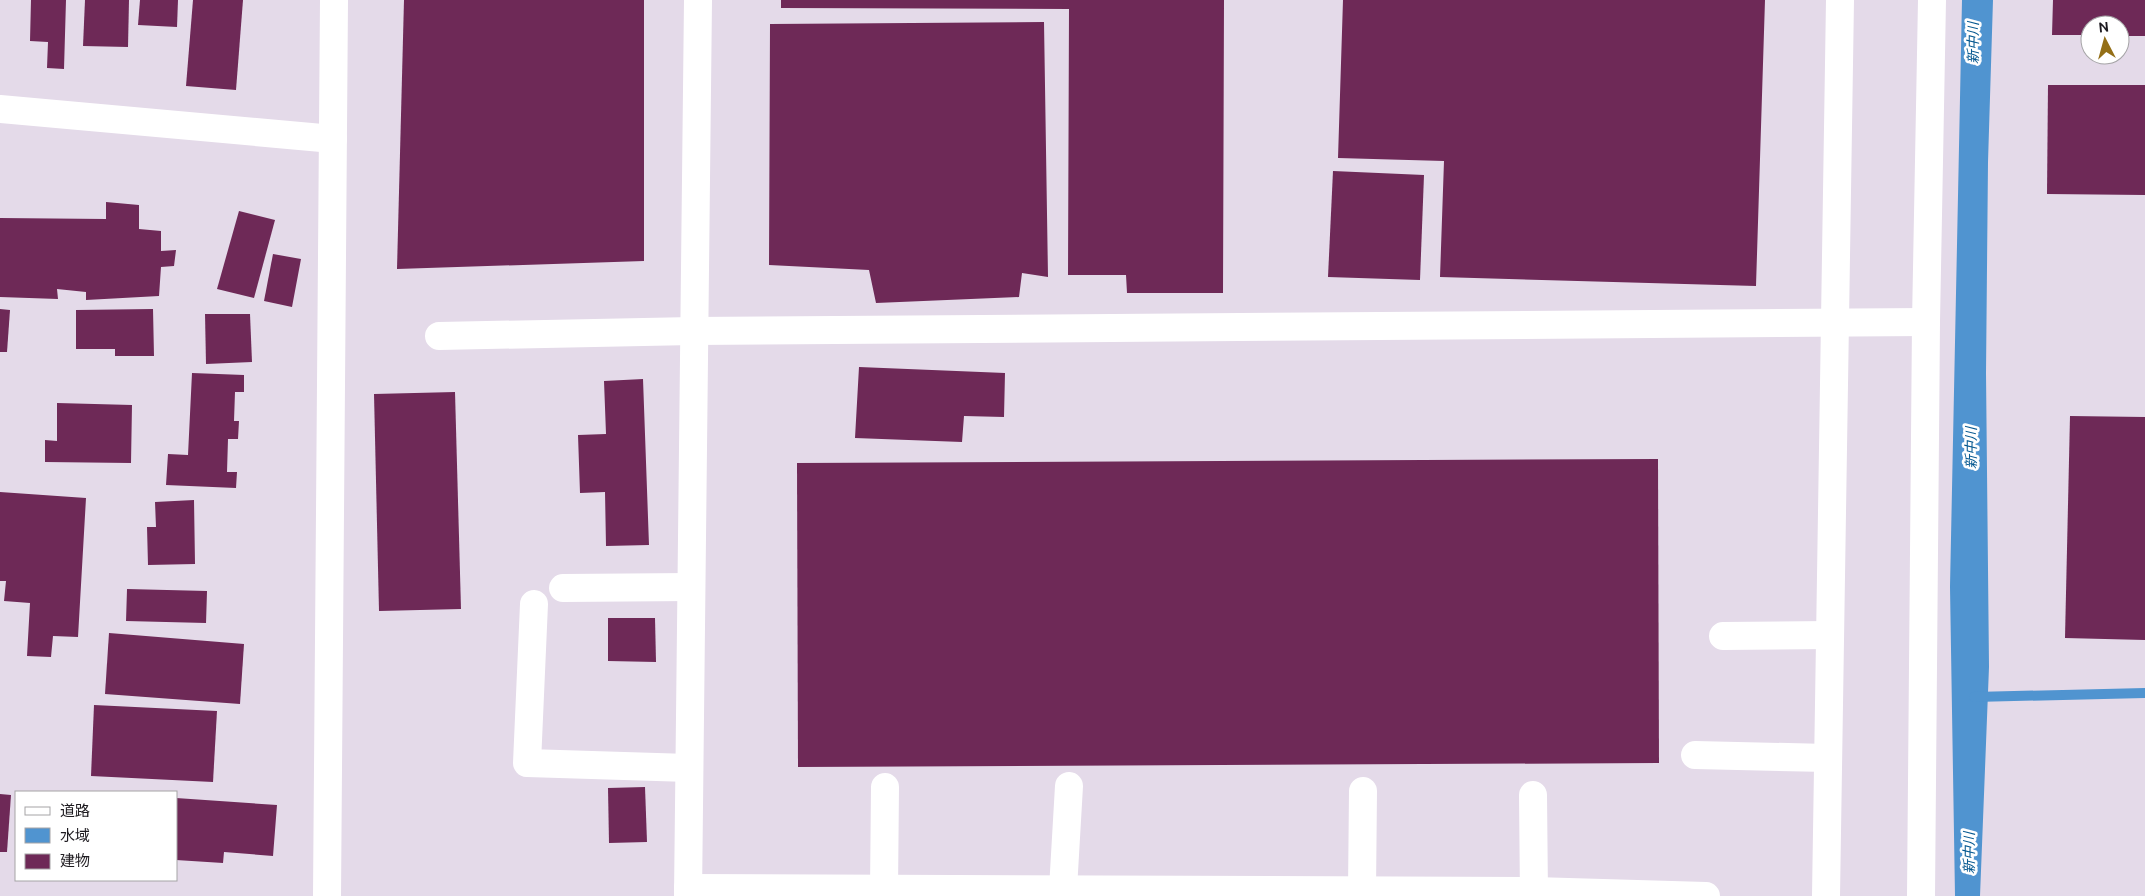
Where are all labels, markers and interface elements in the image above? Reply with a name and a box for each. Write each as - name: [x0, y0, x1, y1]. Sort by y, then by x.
- north arrow: [2080, 15, 2130, 65]
- text: N: [2098, 19, 2110, 36]
- water label: 新中川: [1965, 20, 1981, 64]
- water label: 新中川: [1963, 425, 1979, 469]
- legend: [15, 791, 178, 881]
- text: 道路: [60, 802, 90, 819]
- text: 水域: [60, 827, 90, 844]
- water label: 新中川: [1961, 830, 1977, 874]
- text: 建物: [60, 852, 90, 869]

